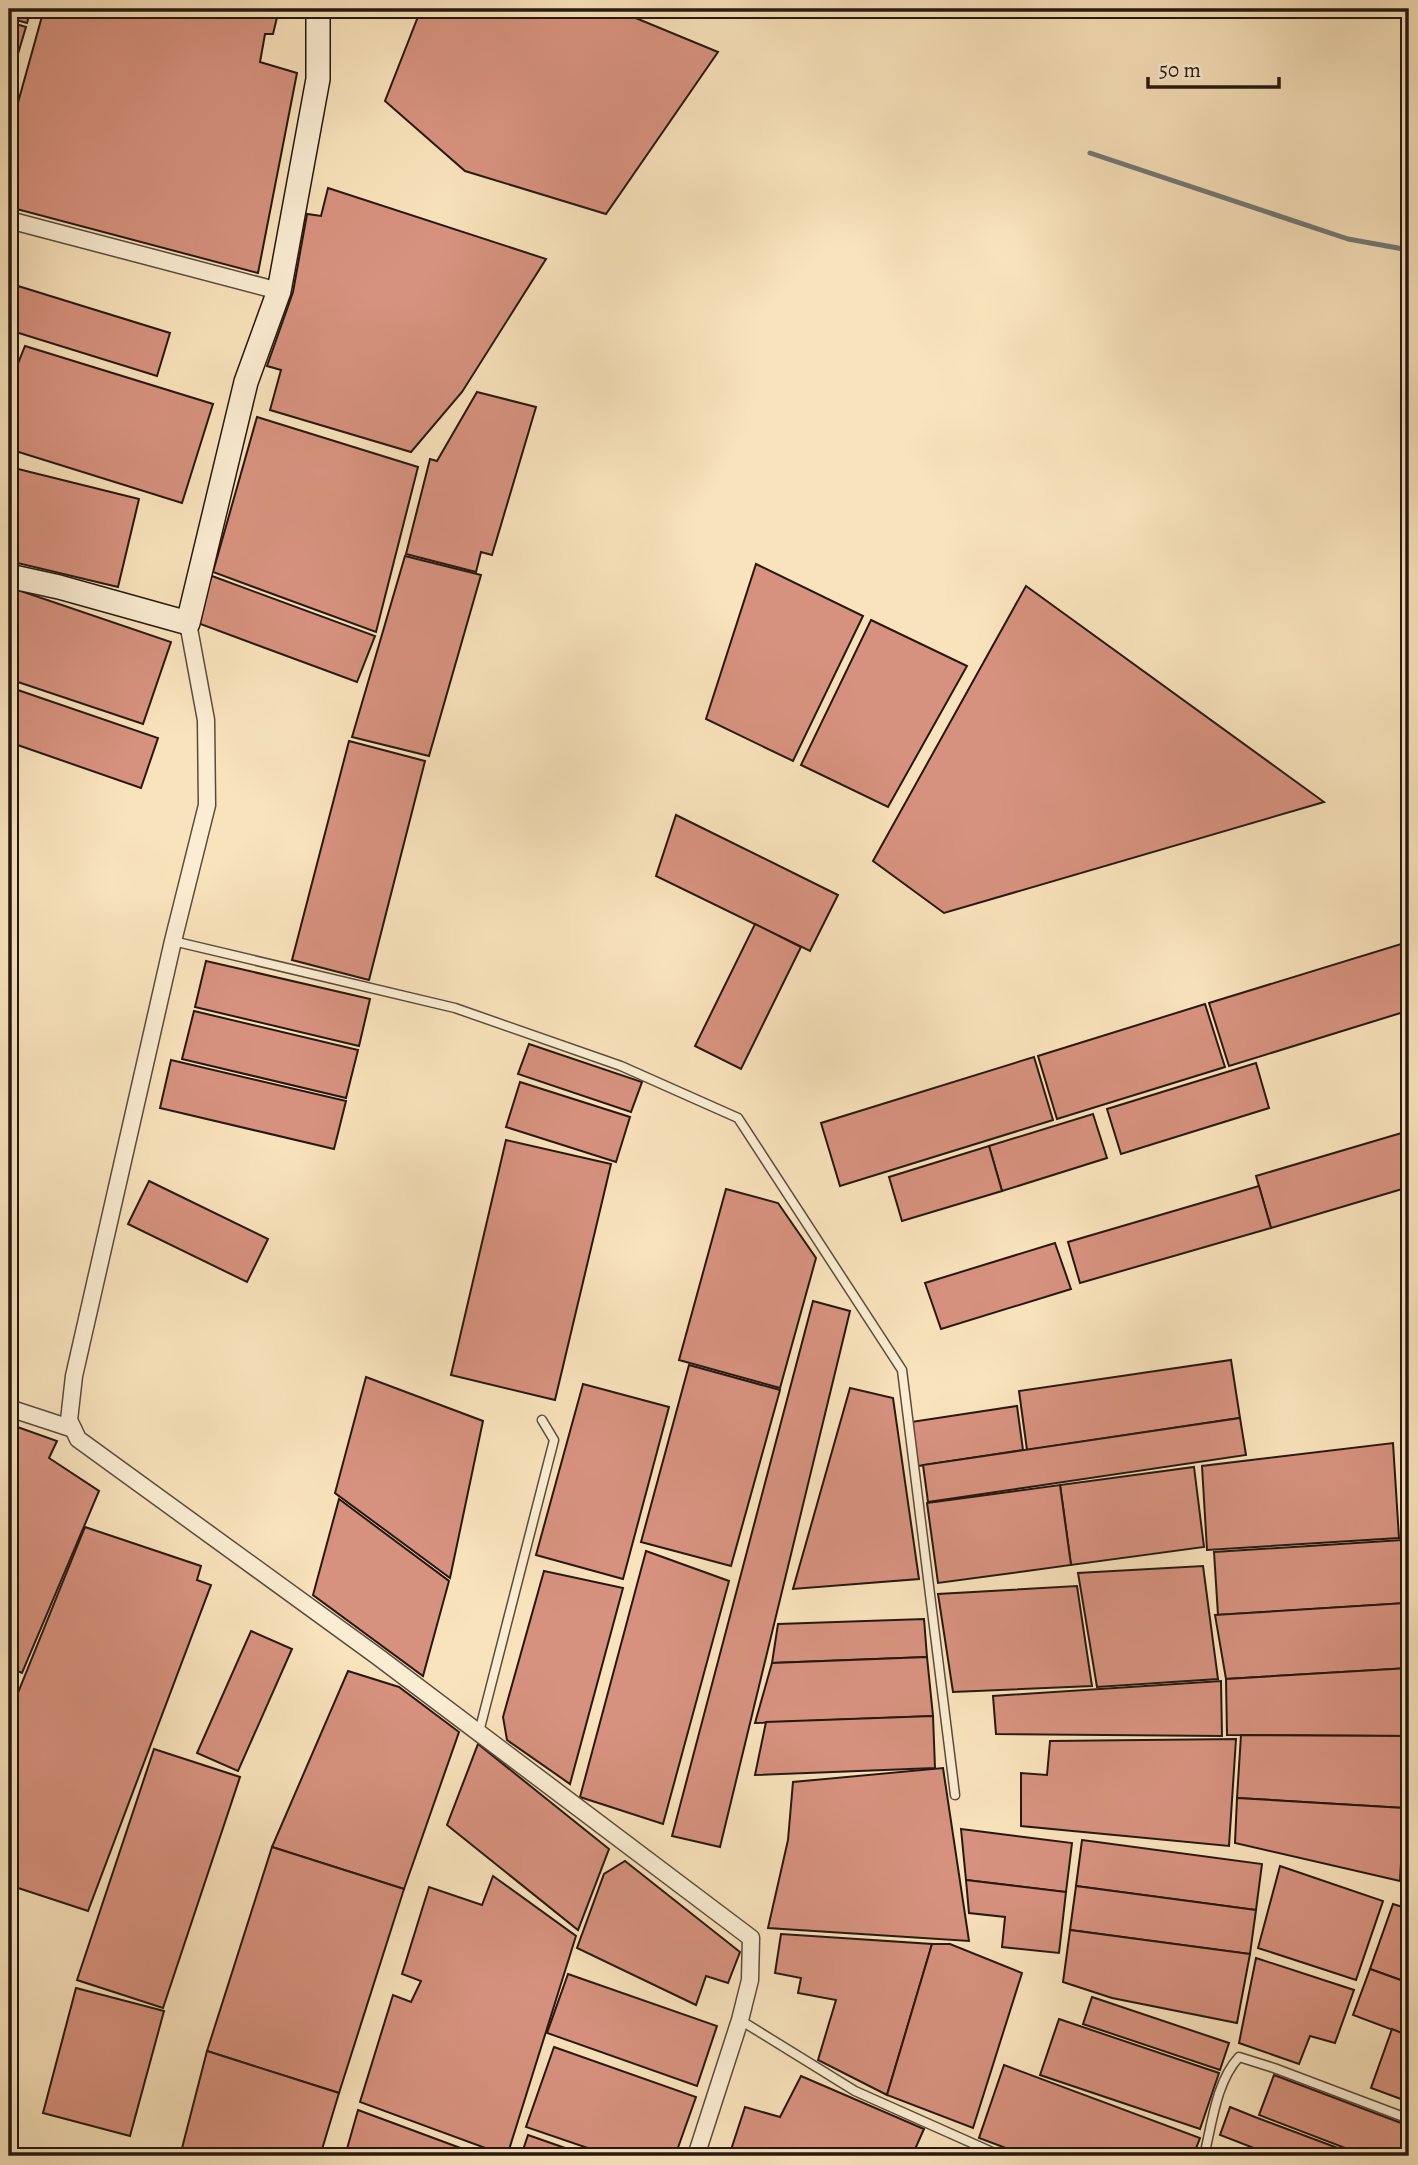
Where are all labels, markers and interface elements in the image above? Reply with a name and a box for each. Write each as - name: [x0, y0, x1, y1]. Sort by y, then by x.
- scale bar: [1148, 46, 1280, 90]
- text: 50 m: [1159, 56, 1201, 84]

